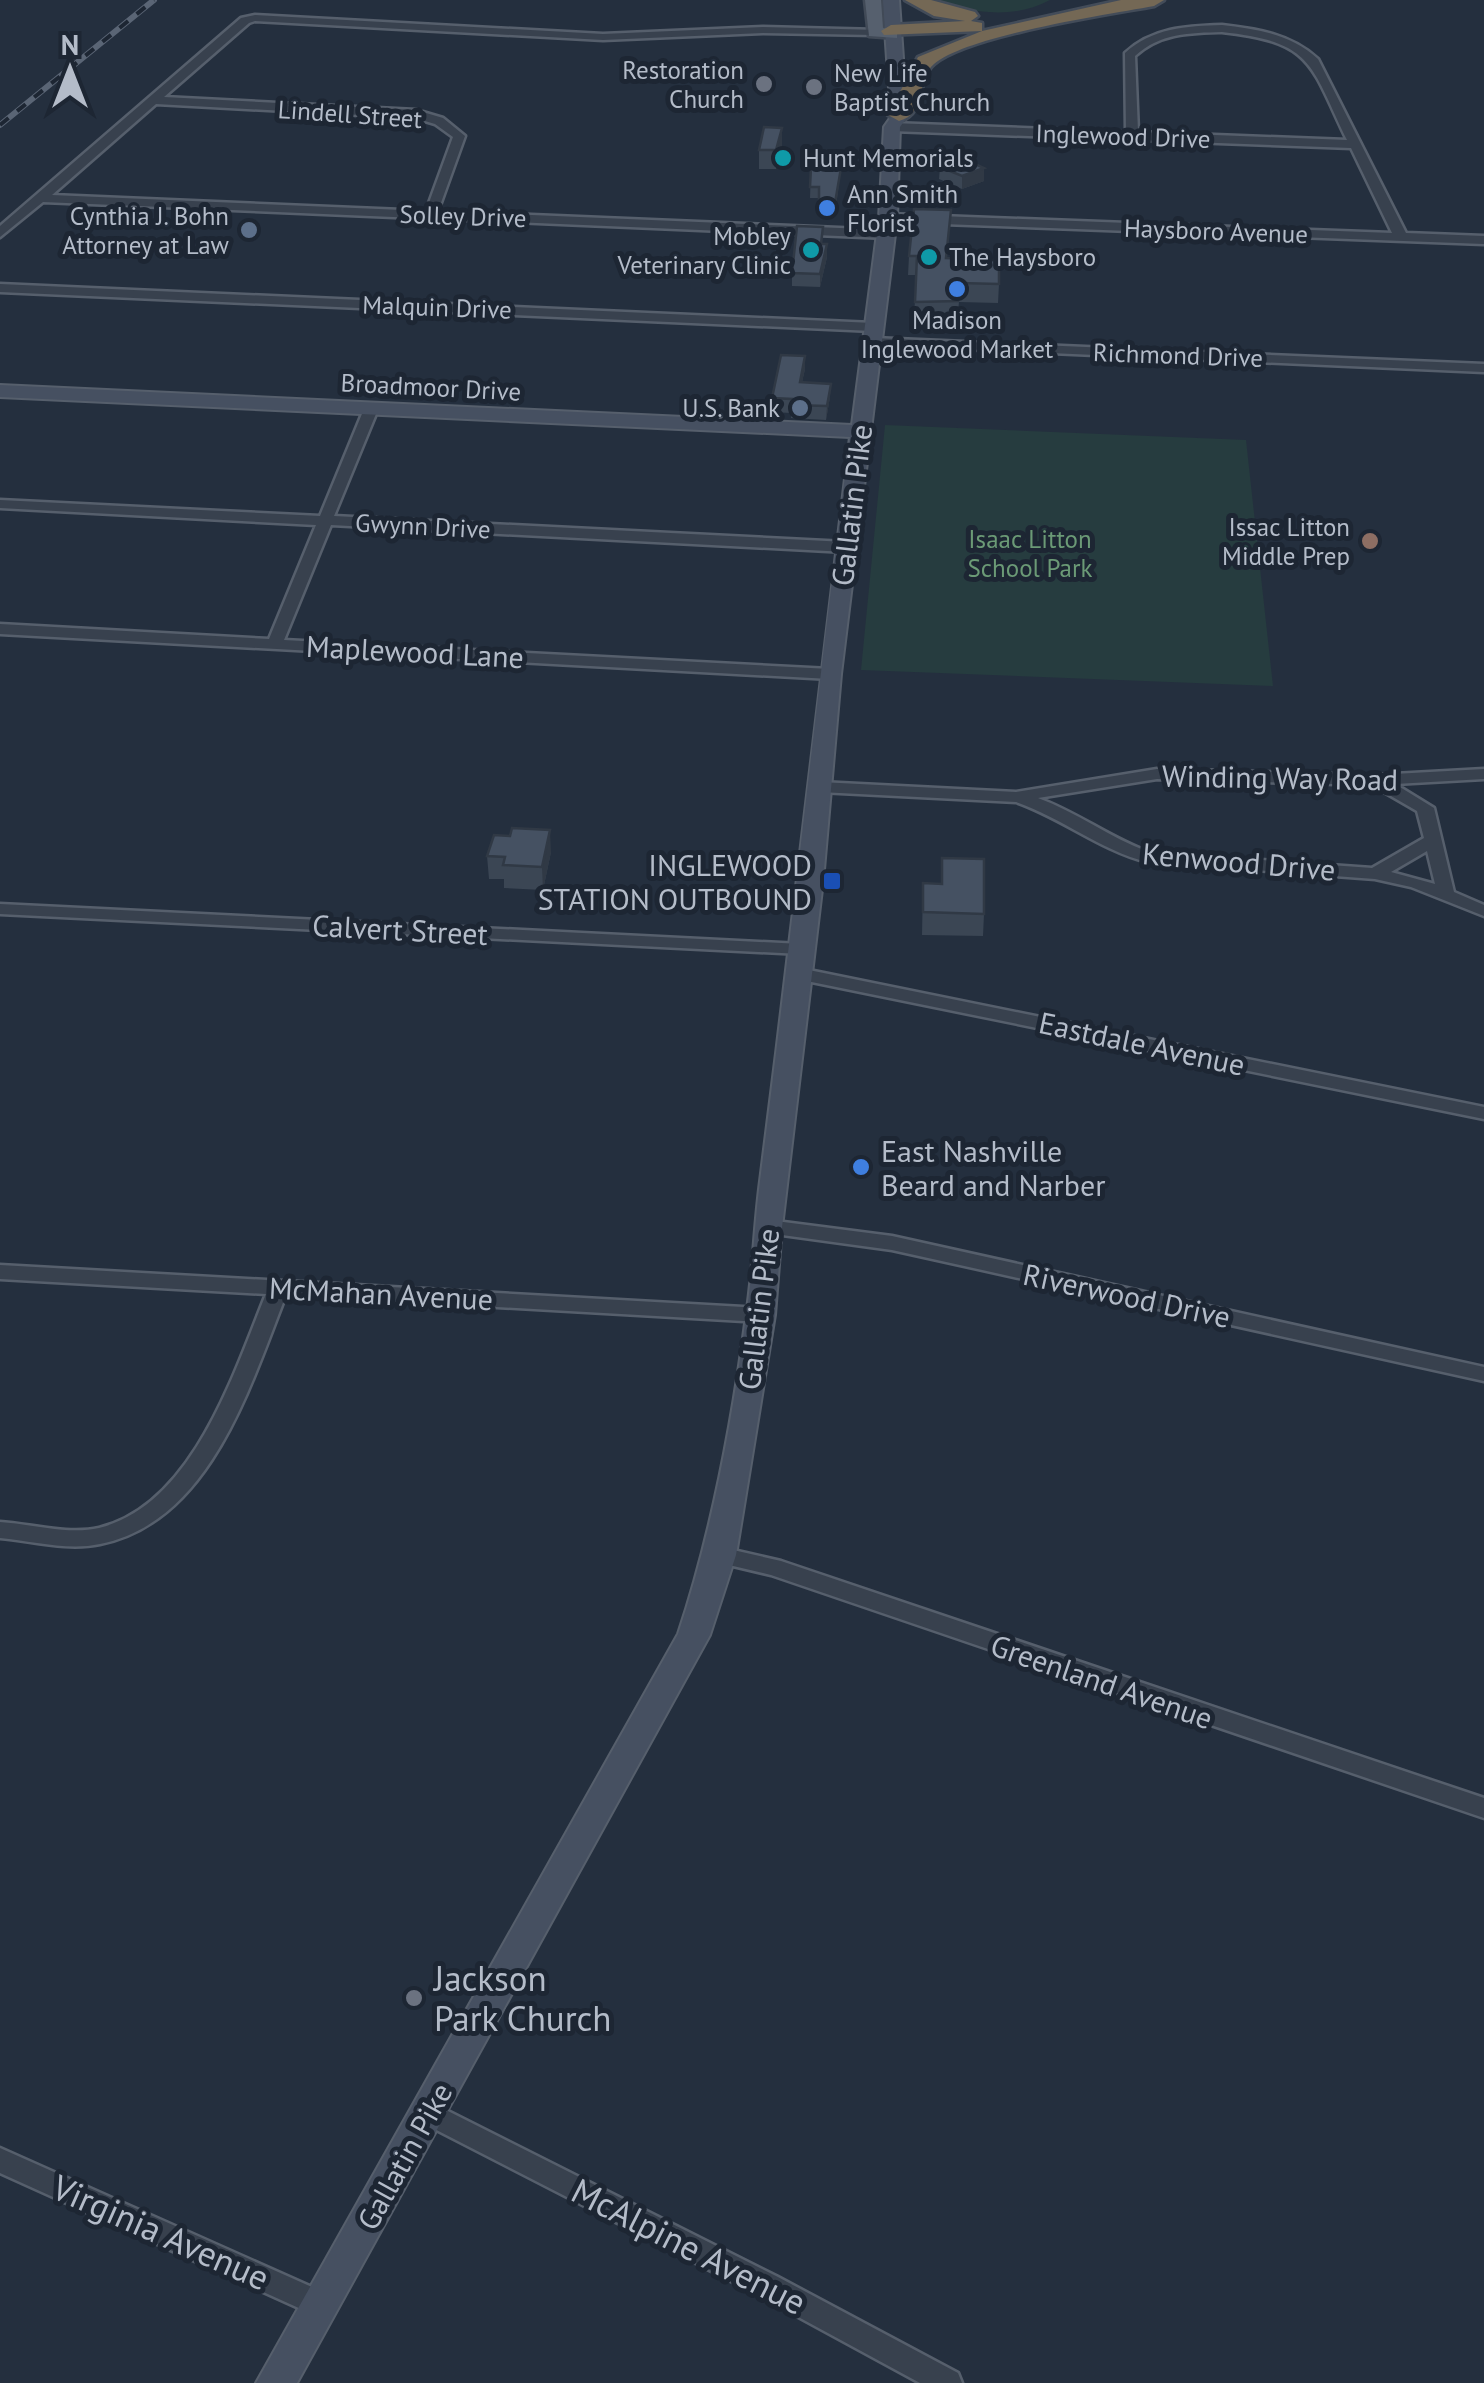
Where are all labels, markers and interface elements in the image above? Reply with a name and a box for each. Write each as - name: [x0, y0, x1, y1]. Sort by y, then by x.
- north arrow: [20, 20, 120, 120]
- text: N: [61, 26, 79, 63]
- place label: Restoration Church: [622, 54, 744, 115]
- place label: New Life Baptist Church: [834, 57, 990, 118]
- marker: Restoration Church: [753, 73, 775, 95]
- marker: New Life Baptist Church: [803, 76, 825, 98]
- street label: Lindell Street: [277, 93, 424, 135]
- street label: Inglewood Drive: [1035, 117, 1211, 155]
- place label: Hunt Memorials: [803, 142, 974, 174]
- marker: Hunt Memorials: [772, 147, 794, 169]
- place label: Ann Smith Florist: [847, 178, 958, 239]
- marker: Ann Smith Florist: [816, 197, 838, 219]
- street label: Solley Drive: [399, 198, 527, 234]
- place label: Cynthia J. Bohn Attorney at Law: [62, 200, 230, 261]
- street label: Haysboro Avenue: [1123, 212, 1309, 250]
- marker: Cynthia J. Bohn Attorney at Law: [238, 219, 260, 241]
- place label: Mobley Veterinary Clinic: [617, 220, 791, 281]
- marker: Mobley Veterinary Clinic: [800, 239, 822, 261]
- place label: The Haysboro: [949, 241, 1096, 273]
- marker: The Haysboro: [918, 246, 940, 268]
- marker: Madison Inglewood Market: [946, 278, 968, 300]
- street label: Malquin Drive: [362, 288, 512, 326]
- place label: Madison Inglewood Market: [861, 304, 1054, 365]
- street label: Richmond Drive: [1092, 336, 1264, 374]
- street label: Broadmoor Drive: [340, 366, 522, 408]
- place label: U.S. Bank: [682, 392, 780, 424]
- marker: U.S. Bank: [789, 397, 811, 419]
- street label: Gallatin Pike: [822, 422, 880, 588]
- street label: Gwynn Drive: [354, 506, 492, 546]
- place label: Issac Litton Middle Prep: [1222, 511, 1350, 572]
- park label: Isaac Litton School Park: [968, 523, 1093, 584]
- marker: Issac Litton Middle Prep: [1359, 530, 1381, 552]
- street label: Maplewood Lane: [305, 626, 525, 676]
- street label: Winding Way Road: [1162, 755, 1398, 799]
- street label: Kenwood Drive: [1141, 833, 1337, 889]
- place label: INGLEWOOD STATION OUTBOUND: [538, 845, 812, 918]
- marker: INGLEWOOD STATION OUTBOUND: [821, 870, 843, 892]
- street label: Calvert Street: [311, 905, 489, 953]
- street label: Eastdale Avenue: [1035, 1002, 1249, 1084]
- place label: East Nashville Beard and Narber: [881, 1131, 1105, 1204]
- marker: East Nashville Beard and Narber: [850, 1156, 872, 1178]
- street label: Gallatin Pike: [729, 1226, 787, 1392]
- street label: Riverwood Drive: [1020, 1254, 1234, 1336]
- street label: McMahan Avenue: [268, 1268, 494, 1318]
- street label: Greenland Avenue: [986, 1625, 1218, 1737]
- place label: Jackson Park Church: [432, 1955, 612, 2041]
- marker: Jackson Park Church: [403, 1987, 425, 2009]
- street label: Gallatin Pike: [348, 2076, 460, 2236]
- street label: Virginia Avenue: [44, 2163, 277, 2300]
- street label: McAlpine Avenue: [564, 2167, 814, 2325]

